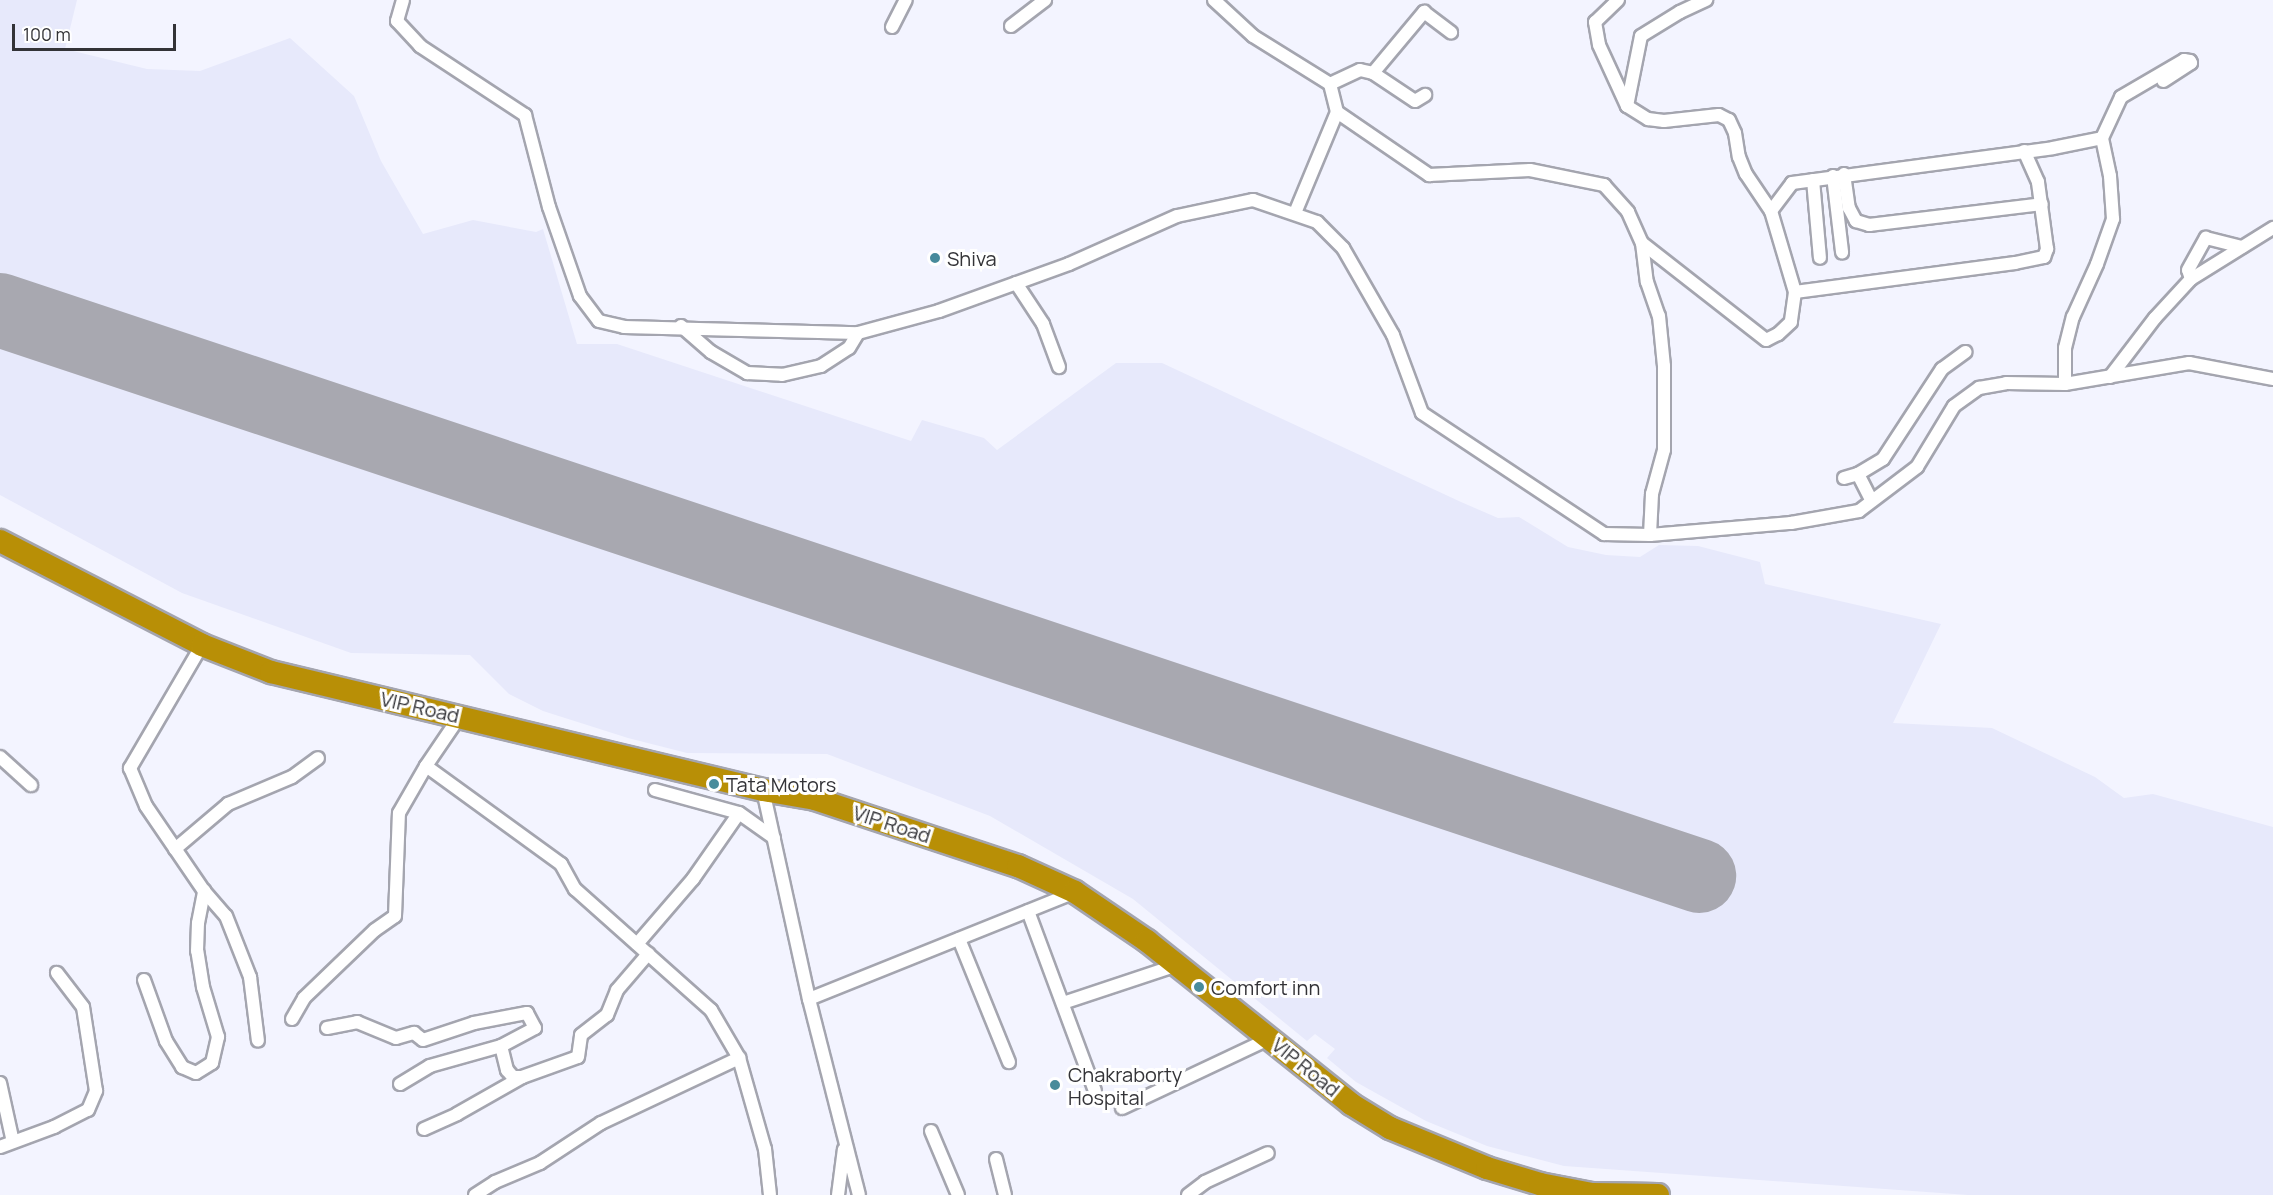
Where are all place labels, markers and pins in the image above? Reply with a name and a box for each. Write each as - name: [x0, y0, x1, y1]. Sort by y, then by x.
- place label: Shiva: [947, 246, 997, 270]
- marker: Shiva: [928, 251, 942, 265]
- place label: Tata Motors: [726, 772, 836, 796]
- marker: Tata Motors: [707, 777, 721, 791]
- place label: Comfort inn: [1211, 975, 1320, 999]
- marker: Comfort inn: [1192, 980, 1206, 994]
- place label: Chakraborty Hospital: [1068, 1062, 1182, 1109]
- marker: Chakraborty Hospital: [1046, 1076, 1064, 1094]

